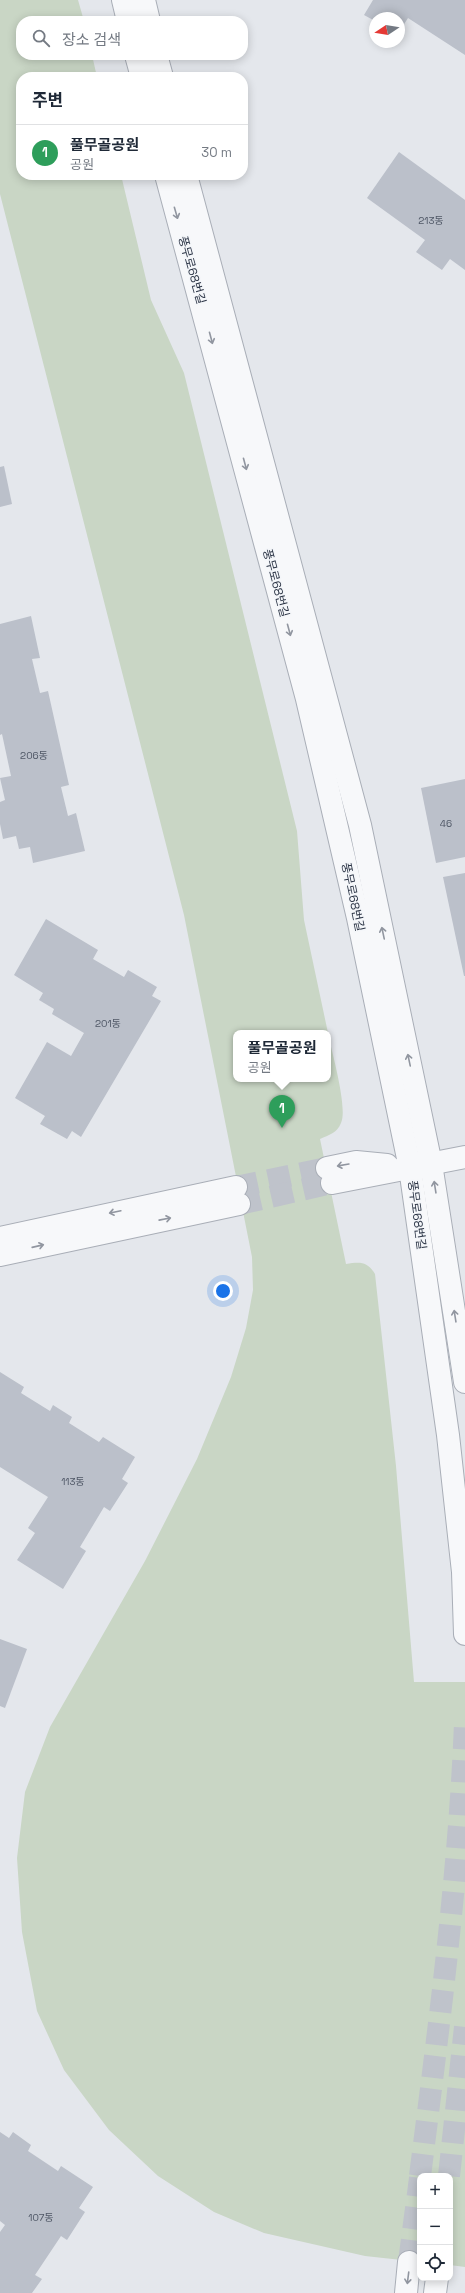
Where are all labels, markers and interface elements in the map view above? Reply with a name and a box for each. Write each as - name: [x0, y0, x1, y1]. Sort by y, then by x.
- north arrow: [369, 12, 405, 48]
- search box: [16, 16, 248, 60]
- icon: search: [30, 27, 52, 49]
- text: 장소 검색: [62, 30, 121, 49]
- text: 주변: [32, 89, 63, 111]
- text: 풀무골공원: [70, 135, 139, 154]
- text: 1: [42, 144, 48, 161]
- text: 30 m: [201, 144, 232, 161]
- text: 공원: [70, 156, 94, 173]
- one-way arrow: [173, 206, 180, 219]
- house number: 213동: [418, 214, 444, 227]
- street label: 풍무로68번길: [175, 234, 209, 306]
- one-way arrow: [208, 331, 215, 344]
- one-way arrow: [242, 457, 249, 470]
- street label: 풍무로68번길: [259, 547, 293, 619]
- one-way arrow: [286, 623, 293, 636]
- house number: 206동: [20, 749, 48, 762]
- house number: 46: [440, 817, 452, 830]
- street label: 풍무로68번길: [338, 861, 368, 933]
- one-way arrow: [378, 926, 386, 939]
- house number: 201동: [95, 1017, 121, 1030]
- popup: [233, 1030, 331, 1082]
- text: 풀무골공원: [247, 1038, 317, 1057]
- one-way arrow: [405, 1054, 413, 1067]
- text: 공원: [247, 1059, 271, 1076]
- pin: 1: [269, 1095, 295, 1128]
- one-way arrow: [337, 1161, 350, 1169]
- street label: 풍무로68번길: [404, 1179, 430, 1251]
- one-way arrow: [431, 1181, 439, 1194]
- one-way arrow: [109, 1209, 122, 1217]
- one-way arrow: [158, 1215, 171, 1223]
- one-way arrow: [31, 1242, 44, 1250]
- your location: [213, 1281, 233, 1301]
- one-way arrow: [451, 1310, 459, 1323]
- house number: 113동: [61, 1475, 85, 1488]
- map controls: [417, 2173, 453, 2281]
- button: +: [417, 2173, 453, 2209]
- button: −: [417, 2209, 453, 2245]
- house number: 107동: [28, 2211, 54, 2224]
- button: locate: [417, 2245, 453, 2281]
- one-way arrow: [404, 2271, 411, 2284]

